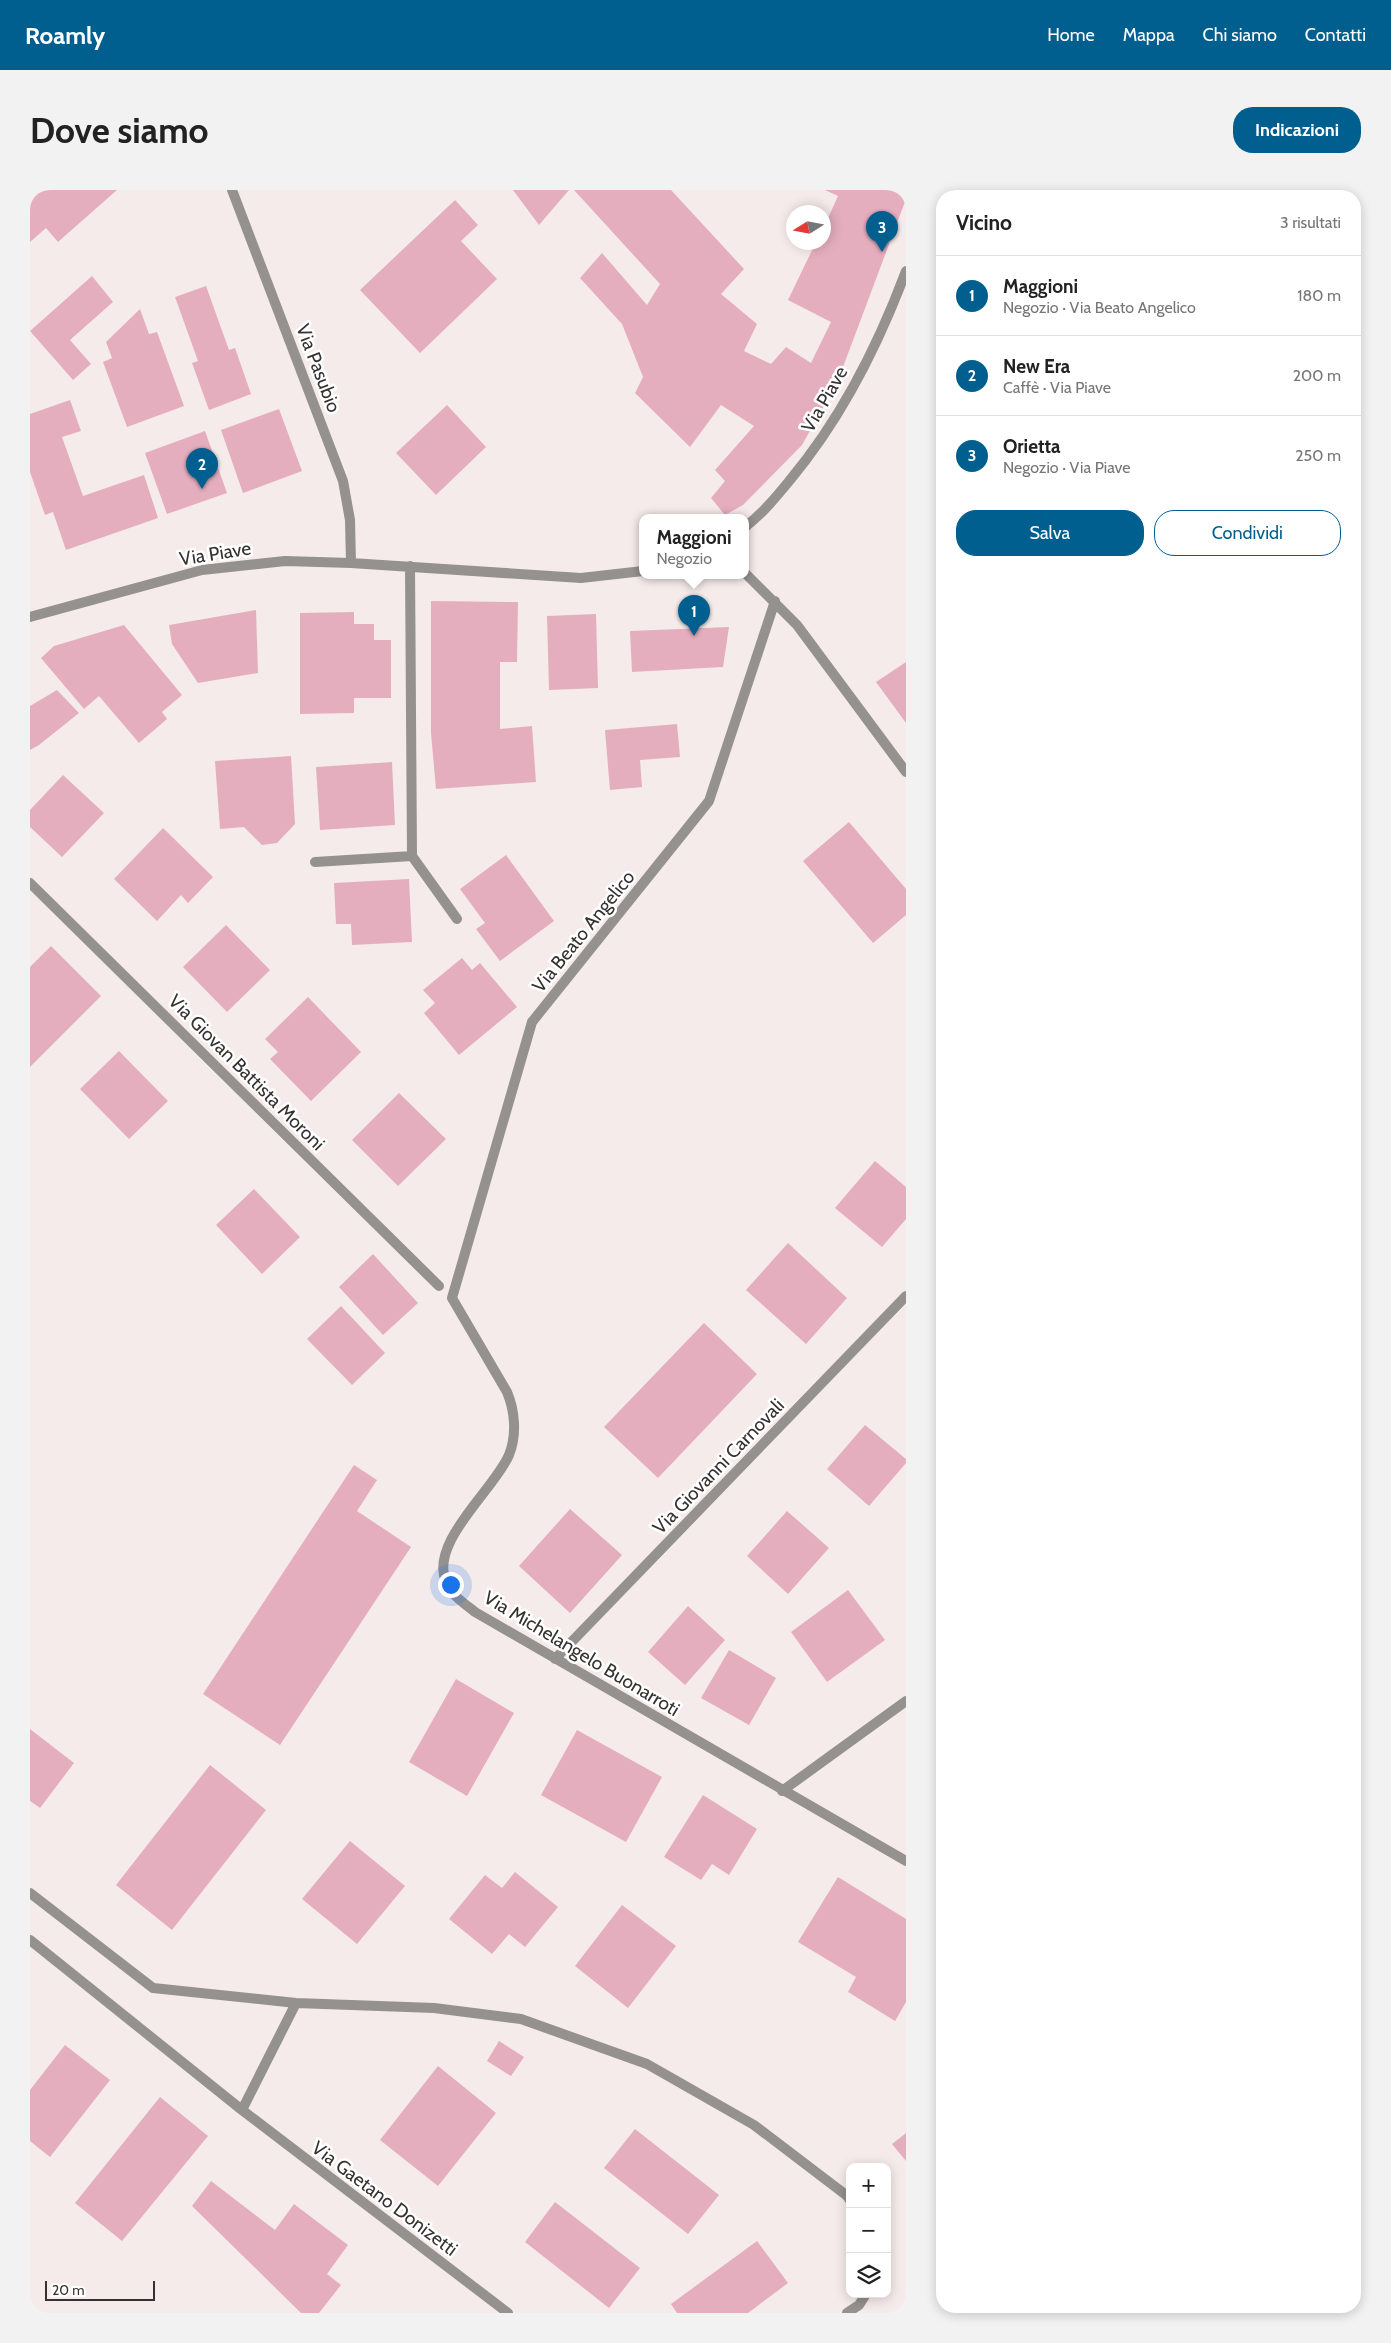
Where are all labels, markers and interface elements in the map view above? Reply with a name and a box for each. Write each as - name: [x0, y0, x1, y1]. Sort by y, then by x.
- text: Roamly: [25, 21, 105, 50]
- text: Home: [1047, 24, 1095, 46]
- text: Mappa: [1123, 24, 1175, 46]
- text: Chi siamo: [1203, 24, 1277, 46]
- text: Contatti: [1305, 24, 1366, 46]
- button: Indicazioni: [1233, 107, 1361, 153]
- text: Dove siamo: [30, 109, 209, 152]
- north arrow: [786, 205, 831, 250]
- text: Vicino: [956, 210, 1012, 235]
- pin: 3: [866, 211, 898, 252]
- text: 3 risultati: [1280, 213, 1341, 232]
- text: Maggioni: [1003, 275, 1078, 298]
- text: 1: [969, 286, 975, 305]
- text: 180 m: [1297, 286, 1341, 305]
- text: Negozio · Via Beato Angelico: [1003, 298, 1196, 317]
- street label: Via Pasubio: [291, 321, 346, 415]
- text: New Era: [1003, 355, 1070, 378]
- street label: Via Piave: [796, 362, 853, 436]
- text: 2: [968, 366, 976, 385]
- text: 200 m: [1293, 366, 1341, 385]
- text: Caffè · Via Piave: [1003, 378, 1111, 397]
- text: Orietta: [1003, 435, 1060, 458]
- text: 3: [968, 446, 976, 465]
- text: 250 m: [1295, 446, 1341, 465]
- pin: 2: [186, 448, 218, 489]
- text: Negozio · Via Piave: [1003, 458, 1130, 477]
- button: Salva: [956, 510, 1144, 556]
- button: Condividi: [1154, 510, 1341, 556]
- popup: [639, 514, 749, 579]
- text: Maggioni: [656, 526, 732, 549]
- street label: Via Piave: [178, 536, 253, 571]
- text: Negozio: [656, 549, 712, 568]
- pin: 1: [678, 595, 710, 636]
- street label: Via Beato Angelico: [527, 866, 639, 997]
- street label: Via Giovan Battista Moroni: [164, 990, 329, 1155]
- street label: Via Giovanni Carnovali: [648, 1394, 789, 1539]
- your location: [438, 1572, 464, 1598]
- street label: Via Michelangelo Buonarroti: [480, 1586, 684, 1721]
- street label: Via Gaetano Donizetti: [307, 2136, 462, 2261]
- map controls: [846, 2163, 891, 2298]
- button: +: [846, 2163, 891, 2208]
- button: −: [846, 2208, 891, 2253]
- button: layers: [846, 2253, 891, 2298]
- scale bar: [45, 2278, 155, 2301]
- text: 20 m: [52, 2281, 85, 2299]

